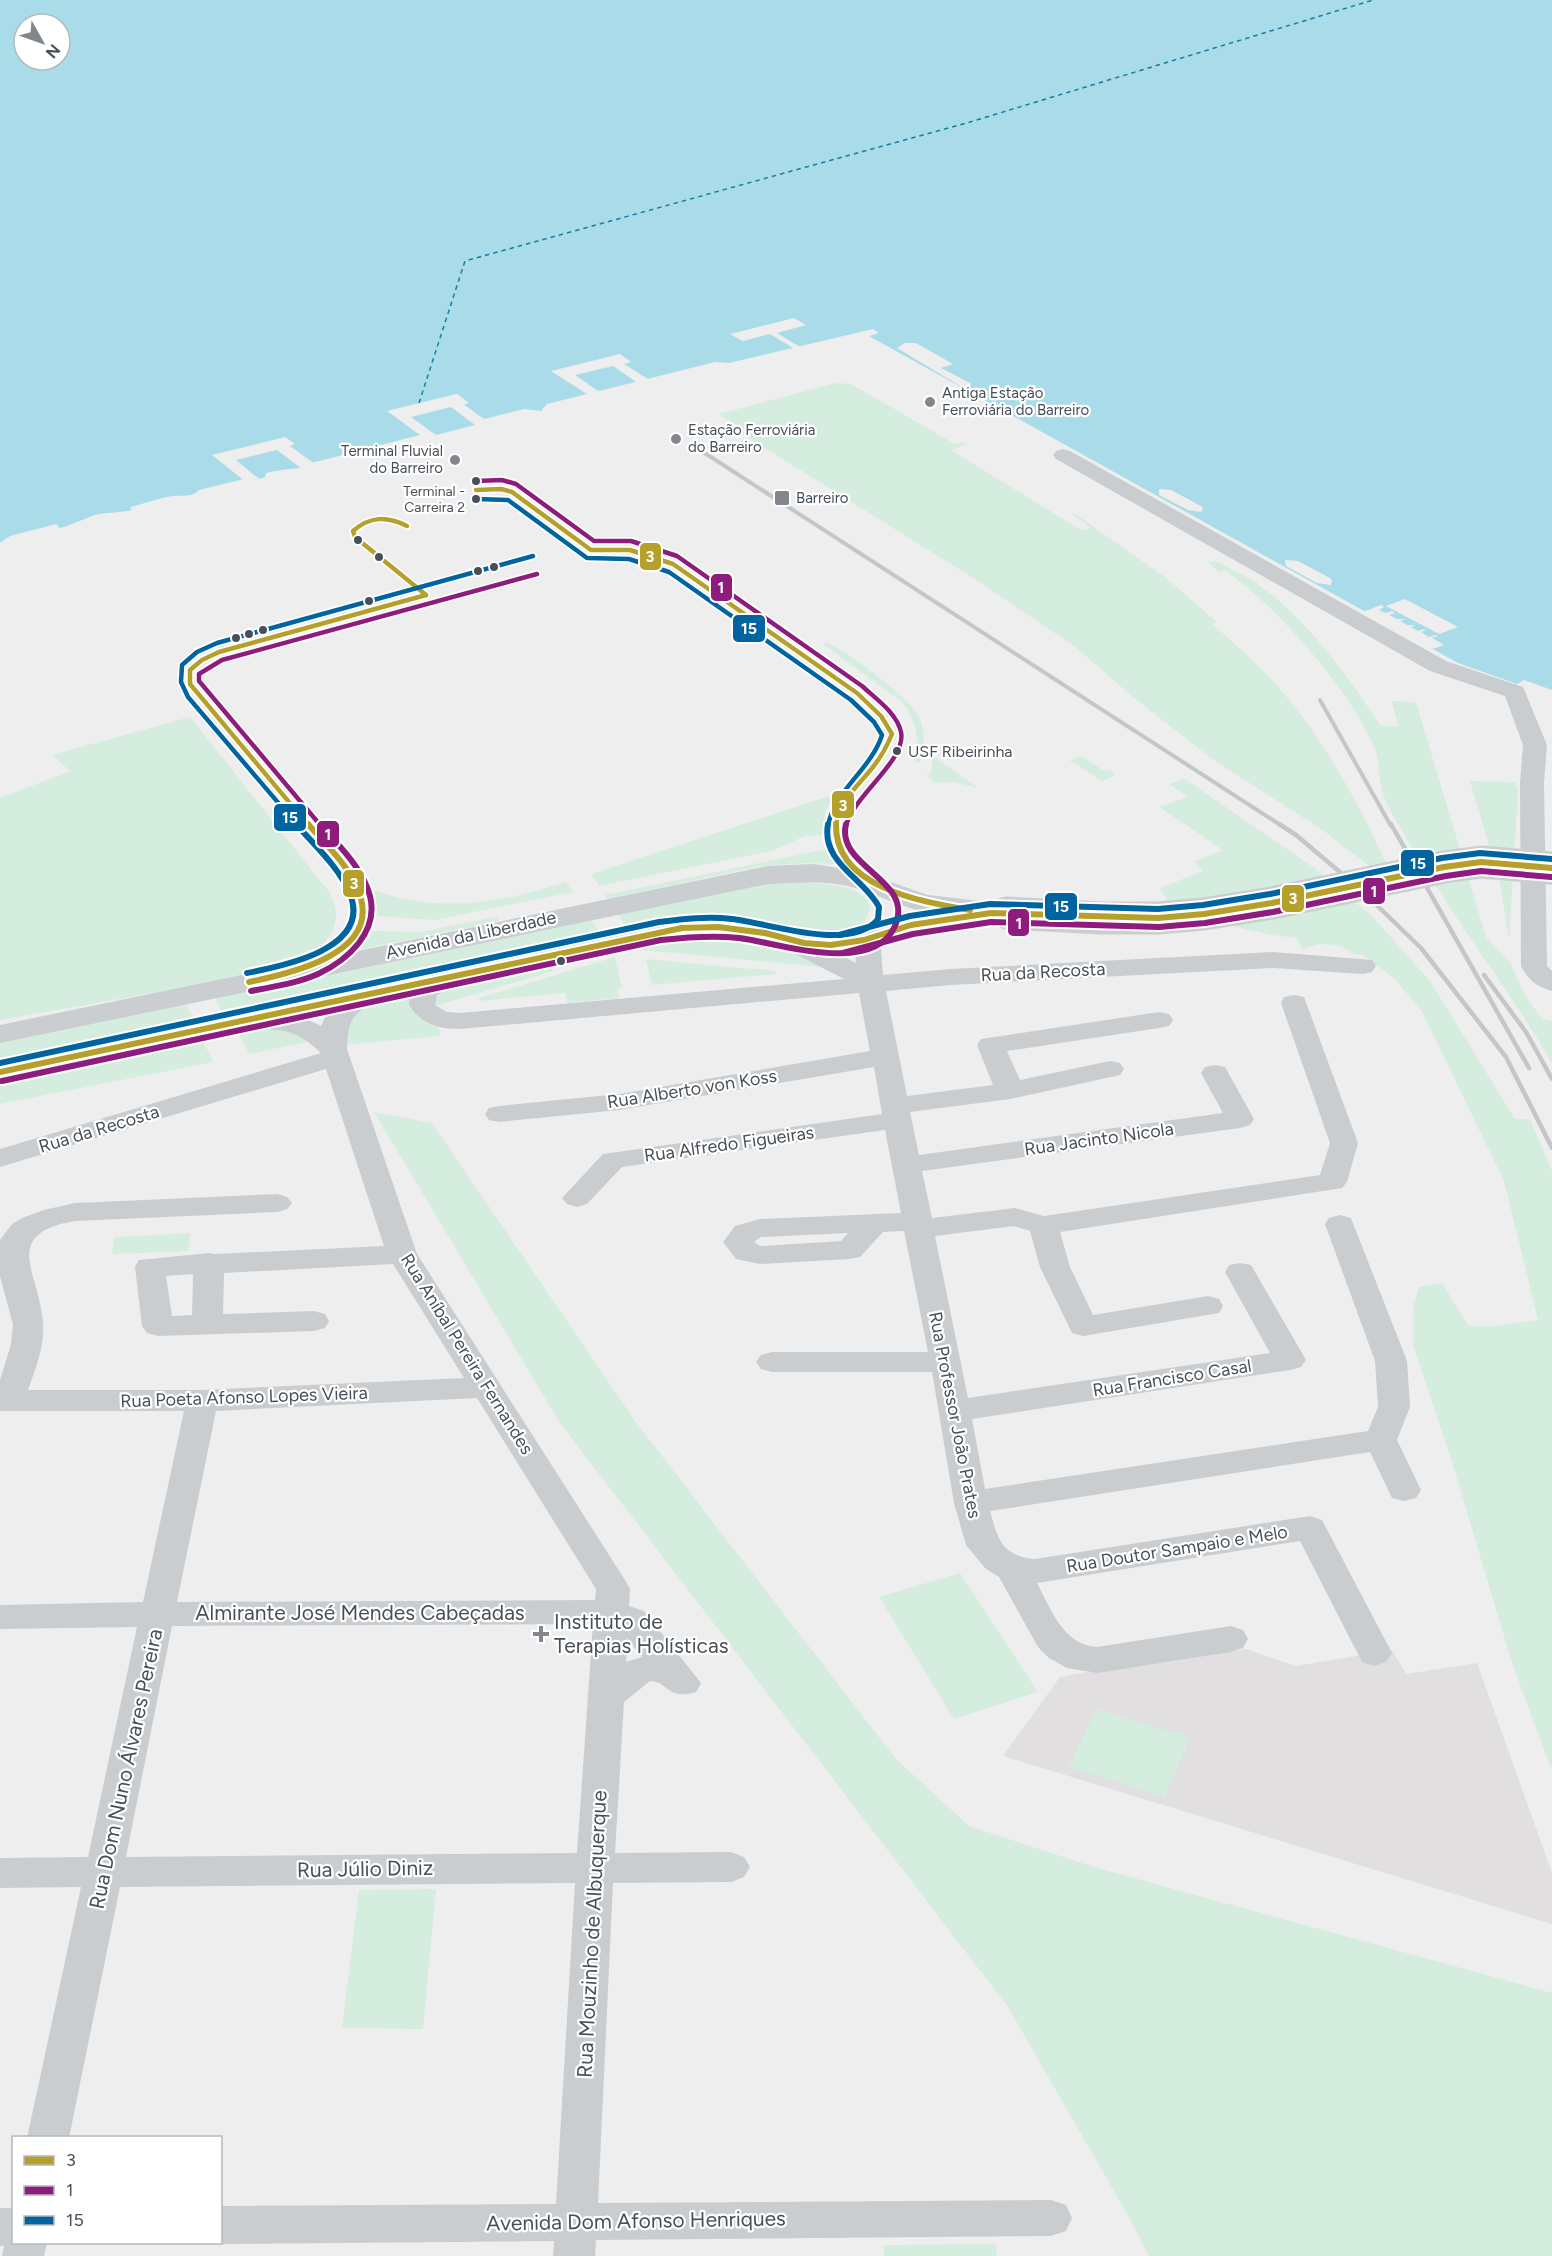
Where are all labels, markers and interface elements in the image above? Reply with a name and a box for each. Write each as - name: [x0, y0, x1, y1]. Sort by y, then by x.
- north arrow: [12, 12, 72, 72]
- text: N: [42, 40, 64, 62]
- place label: Antiga Estação Ferroviária do Barreiro: [942, 384, 1090, 419]
- marker: Antiga Estação Ferroviária do Barreiro: [923, 395, 937, 409]
- place label: Estação Ferroviária do Barreiro: [688, 421, 815, 456]
- marker: Estação Ferroviária do Barreiro: [669, 432, 683, 446]
- place label: Terminal Fluvial do Barreiro: [341, 442, 443, 477]
- marker: Terminal Fluvial do Barreiro: [448, 453, 462, 467]
- unlabelled marker: [470, 475, 482, 487]
- place label: Terminal - Carreira 2: [403, 483, 465, 516]
- marker: Barreiro: [773, 489, 791, 507]
- place label: Barreiro: [796, 489, 849, 507]
- marker: Terminal - Carreira 2: [470, 493, 482, 505]
- unlabelled marker: [352, 534, 364, 546]
- line badge: 3: [639, 542, 662, 571]
- text: 3: [646, 547, 655, 566]
- unlabelled marker: [373, 551, 385, 563]
- unlabelled marker: [488, 561, 500, 573]
- unlabelled marker: [472, 565, 484, 577]
- line badge: 1: [710, 573, 733, 602]
- text: 1: [718, 578, 724, 597]
- unlabelled marker: [363, 595, 375, 607]
- line badge: 15: [732, 614, 766, 643]
- text: 15: [741, 619, 757, 638]
- unlabelled marker: [257, 624, 269, 636]
- unlabelled marker: [243, 628, 255, 640]
- unlabelled marker: [230, 632, 242, 644]
- place label: USF Ribeirinha: [908, 742, 1012, 761]
- marker: USF Ribeirinha: [891, 745, 903, 757]
- line badge: 3: [831, 790, 855, 819]
- text: 3: [839, 796, 848, 815]
- line badge: 15: [273, 803, 307, 832]
- text: 15: [282, 808, 298, 827]
- line badge: 1: [316, 820, 340, 848]
- text: 1: [325, 825, 331, 844]
- line badge: 15: [1400, 849, 1435, 877]
- text: 15: [1410, 854, 1426, 873]
- line badge: 3: [342, 869, 365, 898]
- text: 3: [350, 874, 359, 893]
- line badge: 1: [1362, 877, 1386, 905]
- text: 1: [1371, 882, 1377, 901]
- line badge: 3: [1281, 884, 1305, 913]
- text: 3: [1289, 889, 1298, 908]
- line badge: 15: [1044, 892, 1078, 921]
- text: 15: [1053, 897, 1069, 916]
- street label: Avenida da Liberdade: [384, 906, 558, 964]
- line badge: 1: [1007, 908, 1030, 937]
- text: 1: [1016, 914, 1022, 933]
- unlabelled marker: [555, 955, 567, 967]
- street label: Rua da Recosta: [980, 958, 1106, 986]
- street label: Rua Alberto von Koss: [606, 1065, 778, 1113]
- street label: Rua da Recosta: [36, 1100, 162, 1158]
- street label: Rua Jacinto Nicola: [1023, 1118, 1175, 1160]
- street label: Rua Alfredo Figueiras: [643, 1121, 815, 1167]
- street label: Rua Aníbal Pereira Fernandes: [396, 1249, 538, 1459]
- street label: Rua Professor João Prates: [924, 1310, 986, 1520]
- street label: Rua Francisco Casal: [1091, 1355, 1253, 1401]
- street label: Rua Poeta Afonso Lopes Vieira: [120, 1382, 368, 1412]
- street label: Rua Doutor Sampaio e Melo: [1065, 1521, 1289, 1577]
- street label: Almirante José Mendes Cabeçadas: [195, 1600, 525, 1625]
- place label: Instituto de Terapias Holísticas: [554, 1609, 728, 1658]
- marker: Instituto de Terapias Holísticas: [532, 1625, 550, 1643]
- street label: Rua Dom Nuno Álvares Pereira: [84, 1626, 167, 1911]
- street label: Rua Mouzinho de Albuquerque: [571, 1790, 612, 2078]
- street label: Rua Júlio Diniz: [297, 1855, 433, 1882]
- legend: [12, 2136, 222, 2244]
- text: 3: [66, 2149, 76, 2171]
- text: 1: [66, 2179, 73, 2201]
- street label: Avenida Dom Afonso Henriques: [486, 2205, 786, 2236]
- text: 15: [66, 2209, 84, 2231]

